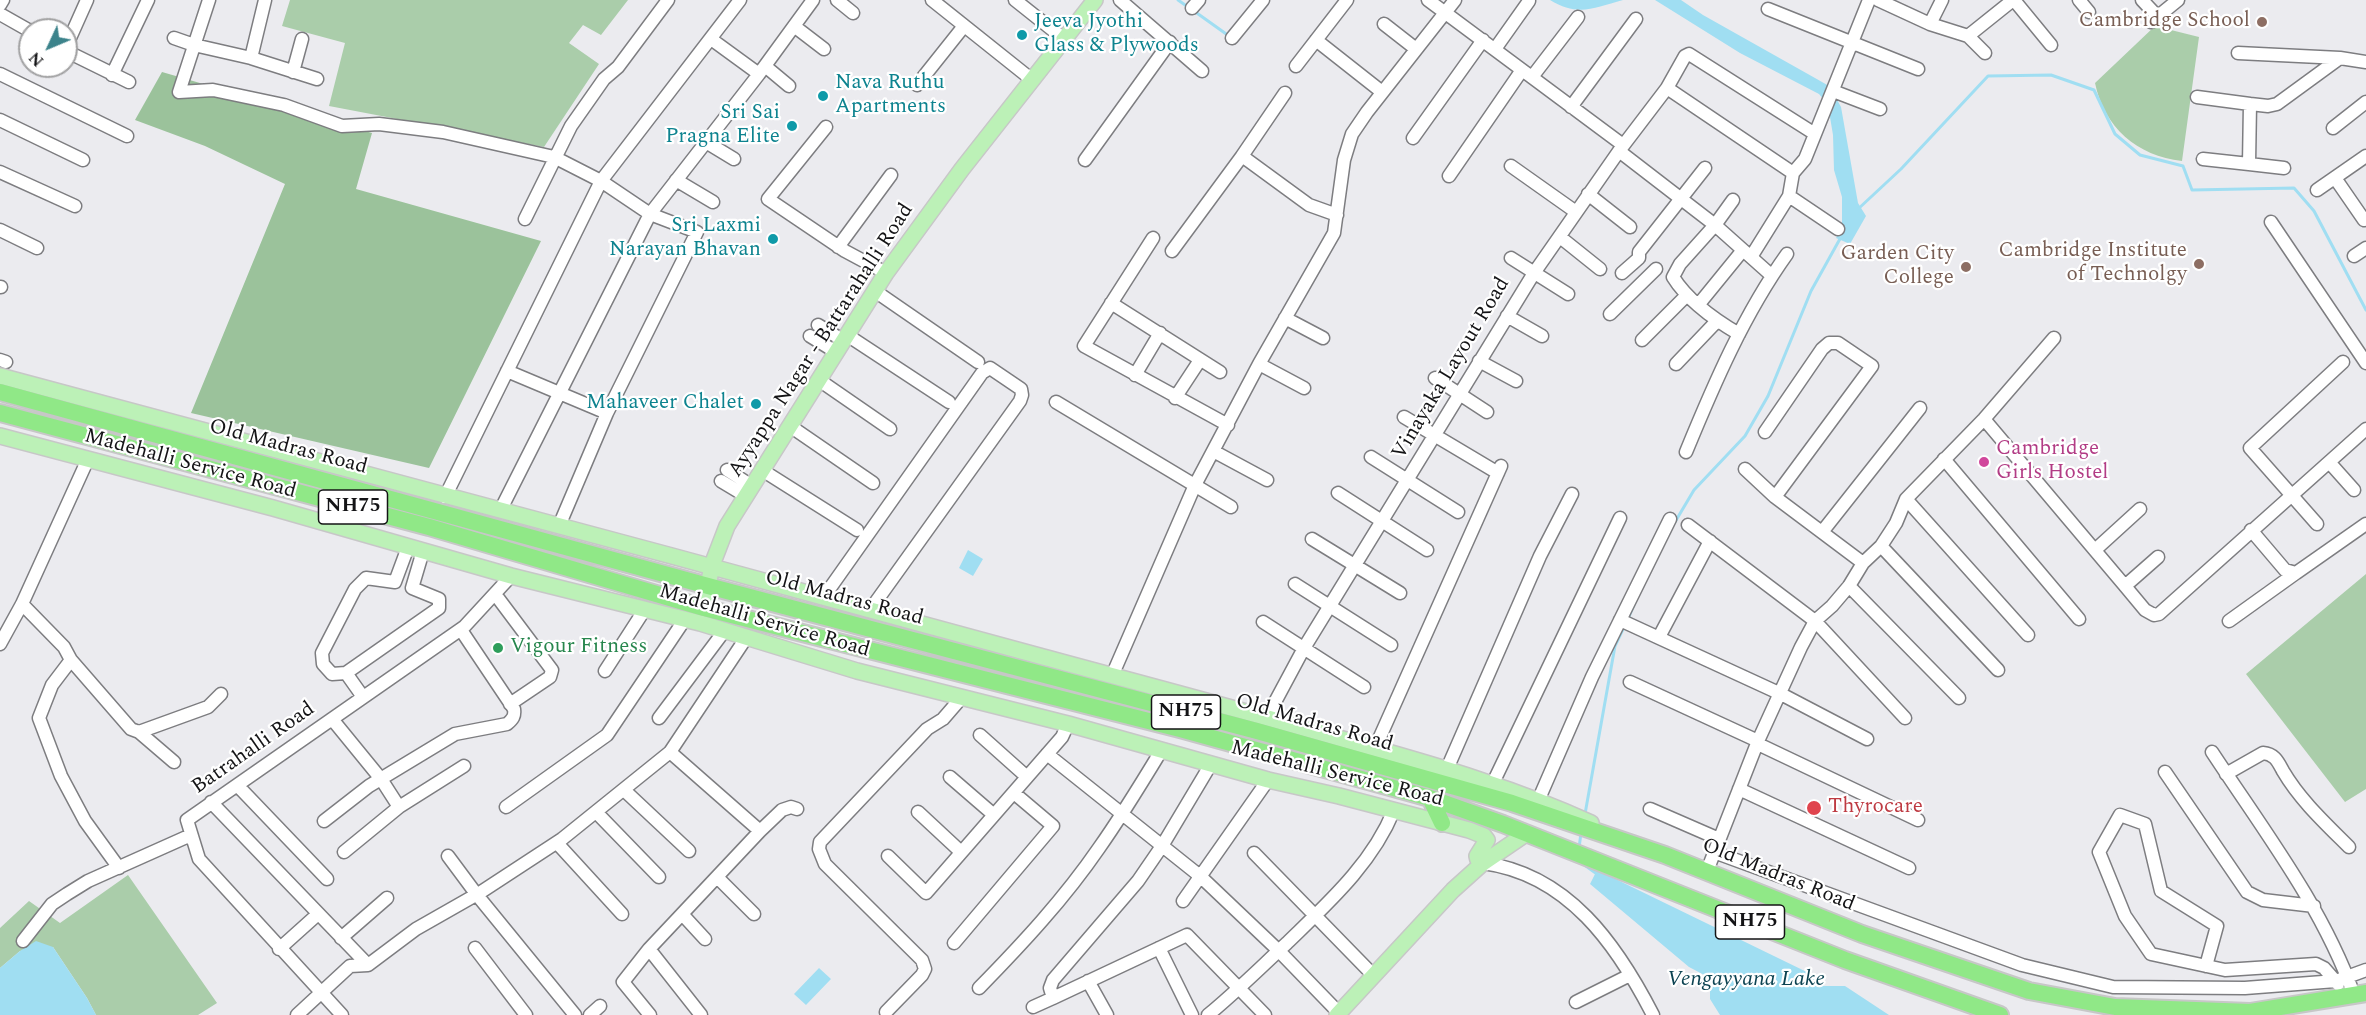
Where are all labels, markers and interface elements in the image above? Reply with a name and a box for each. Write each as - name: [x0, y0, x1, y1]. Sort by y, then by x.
- place label: Cambridge School: [2079, 9, 2250, 35]
- place label: Jeeva Jyothi Glass & Plywoods: [1034, 10, 1199, 60]
- marker: Cambridge School: [2255, 15, 2269, 29]
- north arrow: [18, 18, 78, 78]
- marker: Jeeva Jyothi Glass & Plywoods: [1015, 28, 1029, 42]
- text: N: [23, 46, 50, 72]
- place label: Nava Ruthu Apartments: [835, 71, 946, 121]
- marker: Nava Ruthu Apartments: [816, 89, 830, 103]
- place label: Sri Sai Pragna Elite: [665, 101, 780, 151]
- marker: Sri Sai Pragna Elite: [785, 119, 799, 133]
- street label: Ayyappa Nagar - Battarahalli Road: [724, 199, 920, 483]
- place label: Sri Laxmi Narayan Bhavan: [609, 214, 761, 264]
- marker: Sri Laxmi Narayan Bhavan: [766, 232, 780, 246]
- place label: Cambridge Institute of Technolgy: [1998, 239, 2187, 289]
- place label: Garden City College: [1841, 242, 1954, 292]
- marker: Cambridge Institute of Technolgy: [2192, 257, 2206, 271]
- marker: Garden City College: [1959, 260, 1973, 274]
- street label: Vinayaka Layout Road: [1388, 273, 1516, 465]
- place label: Mahaveer Chalet: [586, 391, 744, 417]
- marker: Mahaveer Chalet: [749, 397, 763, 411]
- street label: Old Madras Road: [206, 415, 370, 481]
- street label: Madehalli Service Road: [81, 425, 299, 505]
- place label: Cambridge Girls Hostel: [1996, 437, 2109, 487]
- marker: Cambridge Girls Hostel: [1977, 455, 1991, 469]
- road number: NH75: [318, 490, 388, 524]
- street label: Old Madras Road: [762, 566, 926, 632]
- street label: Madehalli Service Road: [656, 580, 872, 664]
- place label: Vigour Fitness: [510, 635, 647, 661]
- marker: Vigour Fitness: [491, 641, 505, 655]
- street label: Old Madras Road: [1232, 689, 1396, 759]
- road number: NH75: [1152, 695, 1220, 729]
- street label: Batrahalli Road: [188, 697, 320, 801]
- street label: Madehalli Service Road: [1228, 736, 1446, 814]
- place label: Thyrocare: [1828, 795, 1923, 821]
- marker: Thyrocare: [1805, 799, 1823, 817]
- street label: Old Madras Road: [1698, 834, 1858, 918]
- road number: NH75: [1716, 905, 1784, 939]
- water label: Vengayyana Lake: [1667, 968, 1825, 994]

